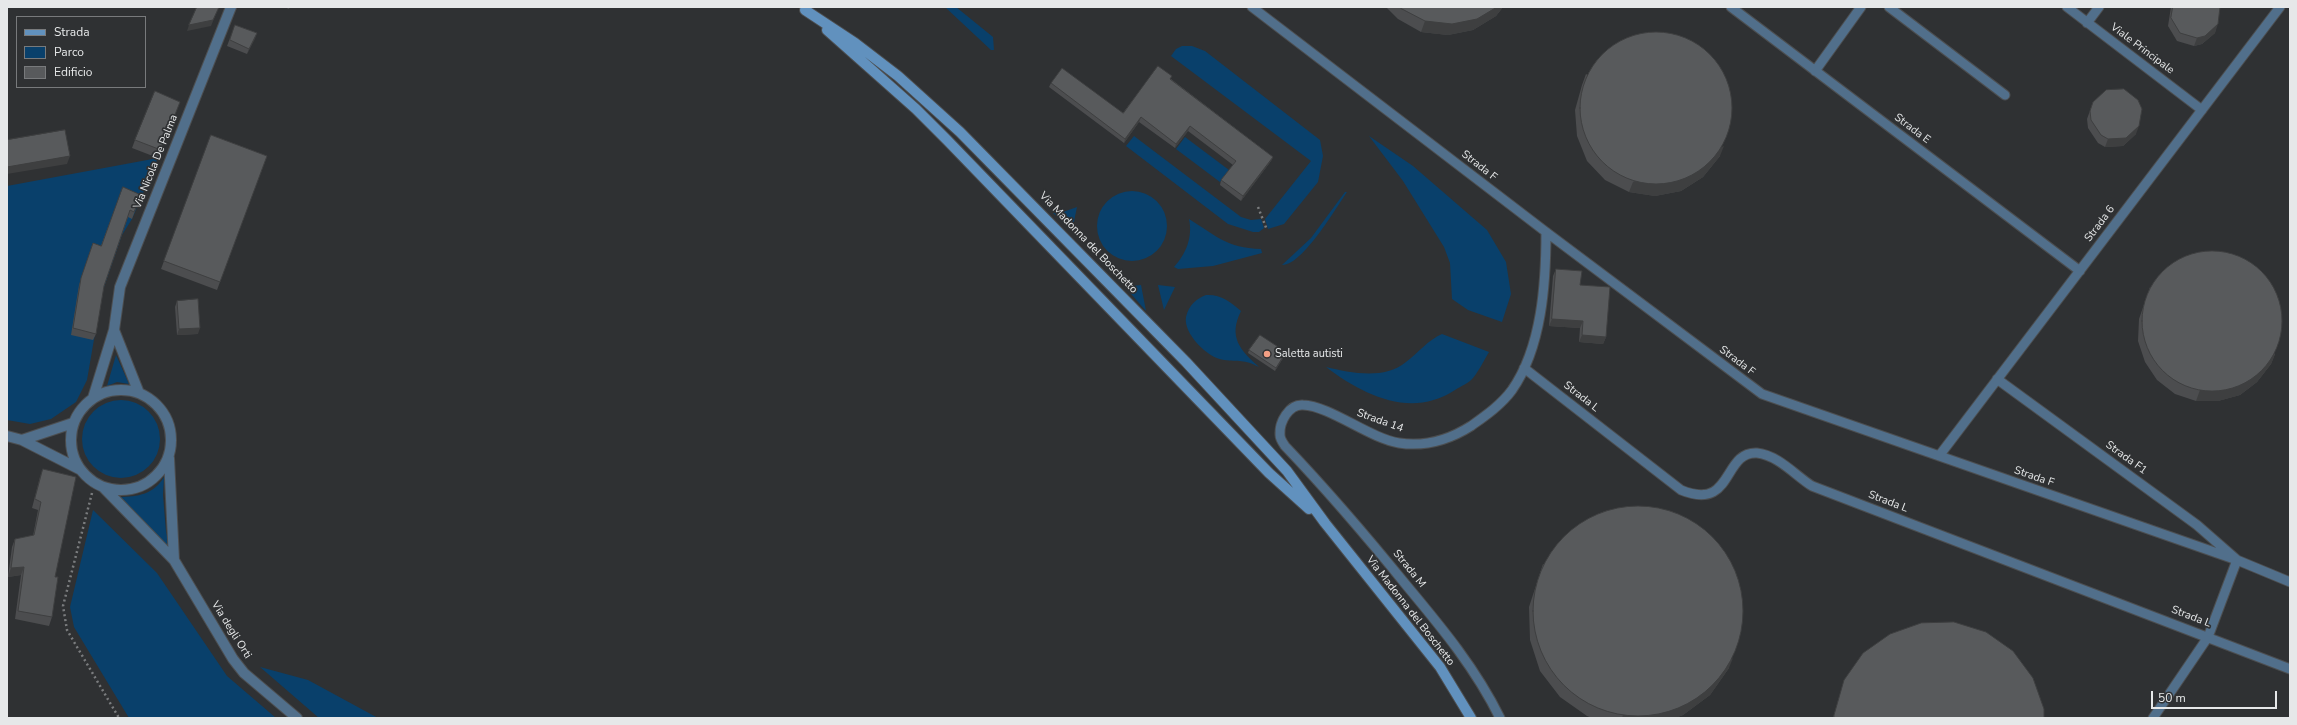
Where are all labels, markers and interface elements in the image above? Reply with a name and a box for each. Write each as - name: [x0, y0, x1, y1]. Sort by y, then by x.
- legend: [16, 16, 146, 88]
- street label: Viale Principale: [2108, 21, 2176, 77]
- text: Strada: [54, 24, 90, 40]
- text: Parco: [54, 44, 84, 60]
- text: Edificio: [54, 64, 92, 80]
- street label: Strada E: [1891, 111, 1933, 147]
- street label: Via Nicola De Palma: [131, 113, 181, 211]
- street label: Strada F: [1459, 148, 1499, 184]
- street label: Via Madonna del Boschetto: [1036, 190, 1140, 296]
- street label: Strada 6: [2082, 203, 2118, 245]
- street label: Strada F: [1716, 343, 1758, 379]
- place label: Saletta autisti: [1275, 347, 1343, 361]
- marker: Saletta autisti: [1262, 349, 1272, 359]
- street label: Strada L: [1561, 379, 1601, 415]
- street label: Strada 14: [1355, 406, 1405, 436]
- street label: Strada F1: [2103, 439, 2149, 477]
- street label: Strada F: [2012, 464, 2056, 490]
- street label: Strada L: [1866, 488, 1910, 516]
- street label: Strada M: [1390, 547, 1428, 591]
- street label: Via Madonna del Boschetto: [1363, 553, 1457, 669]
- street label: Via degli Orti: [208, 599, 254, 661]
- street label: Strada L: [2169, 603, 2213, 631]
- scale bar: [2153, 683, 2279, 709]
- text: 50 m: [2158, 690, 2186, 706]

